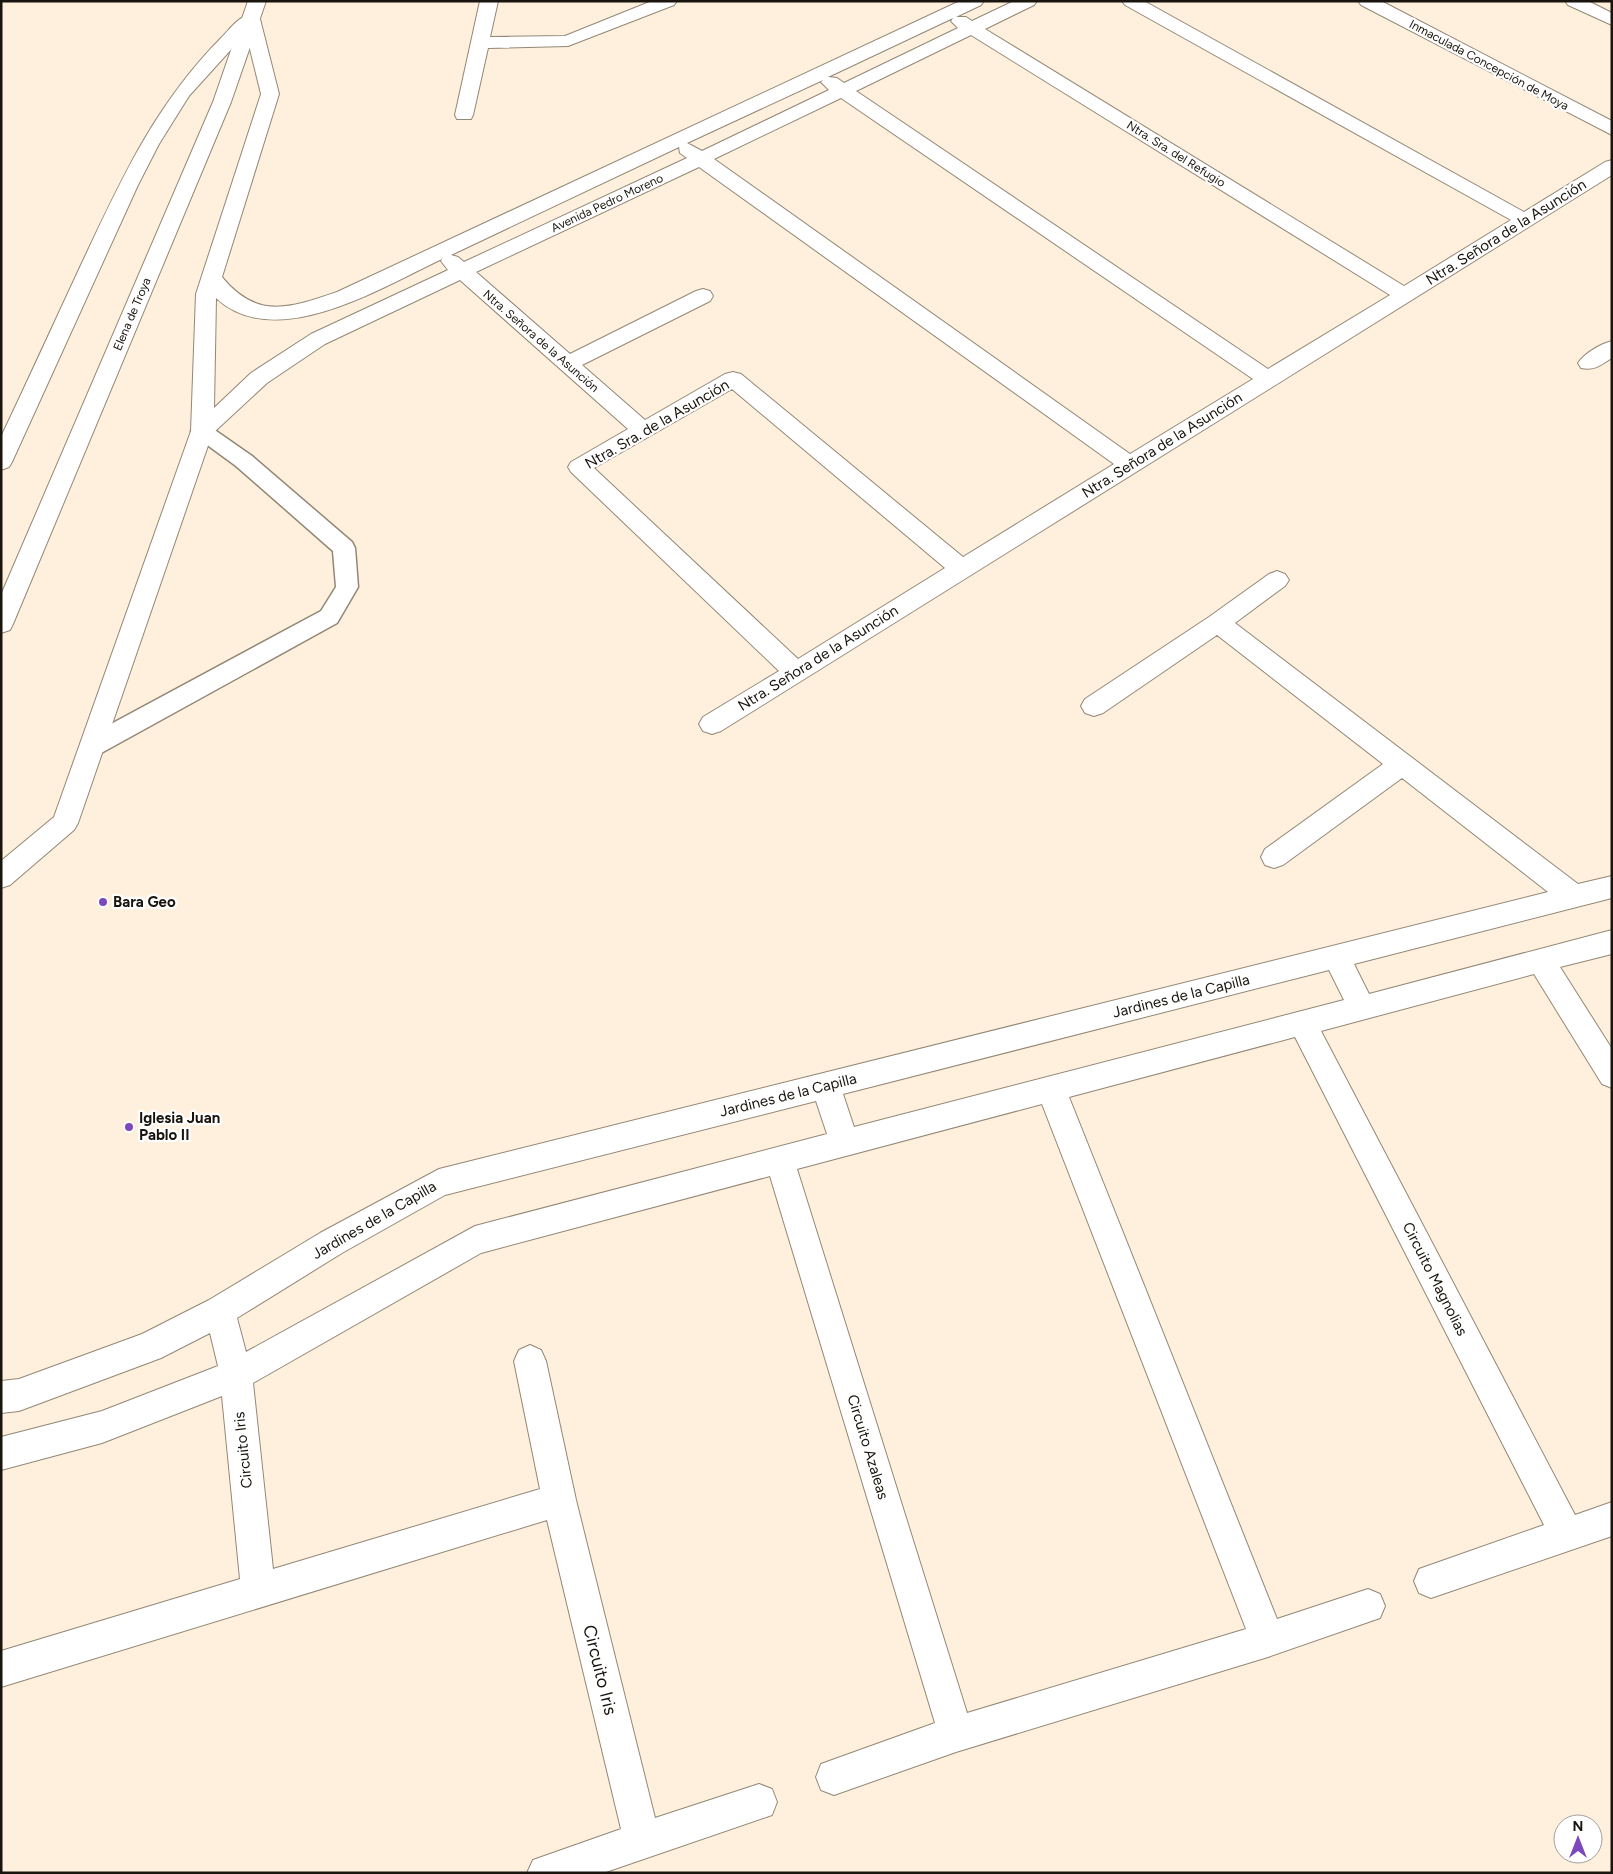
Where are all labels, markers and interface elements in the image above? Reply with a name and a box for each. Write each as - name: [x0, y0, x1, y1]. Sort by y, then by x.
- street label: Inmaculada Concepción de Moya: [1407, 17, 1571, 113]
- street label: Ntra. Sra. del Refugio: [1124, 118, 1228, 190]
- street label: Avenida Pedro Moreno: [549, 171, 665, 235]
- street label: Ntra. Señora de la Asunción: [1423, 175, 1589, 289]
- street label: Elena de Troya: [110, 275, 154, 353]
- street label: Ntra. Señora de la Asunción: [480, 287, 602, 395]
- street label: Ntra. Sra. de la Asunción: [582, 375, 732, 473]
- street label: Ntra. Señora de la Asunción: [1079, 388, 1245, 502]
- street label: Ntra. Señora de la Asunción: [735, 601, 901, 715]
- place label: Bara Geo: [113, 893, 176, 911]
- marker: Bara Geo: [97, 896, 109, 908]
- street label: Jardines de la Capilla: [1111, 970, 1251, 1022]
- street label: Jardines de la Capilla: [718, 1069, 858, 1121]
- place label: Iglesia Juan Pablo II: [139, 1109, 220, 1144]
- marker: Iglesia Juan Pablo II: [123, 1121, 135, 1133]
- street label: Jardines de la Capilla: [309, 1177, 439, 1263]
- street label: Circuito Magnolias: [1399, 1219, 1471, 1339]
- street label: Circuito Azaleas: [844, 1392, 892, 1502]
- street label: Circuito Iris: [230, 1411, 256, 1489]
- street label: Circuito Iris: [578, 1623, 622, 1717]
- north arrow: [1553, 1814, 1603, 1864]
- text: N: [1573, 1818, 1583, 1835]

